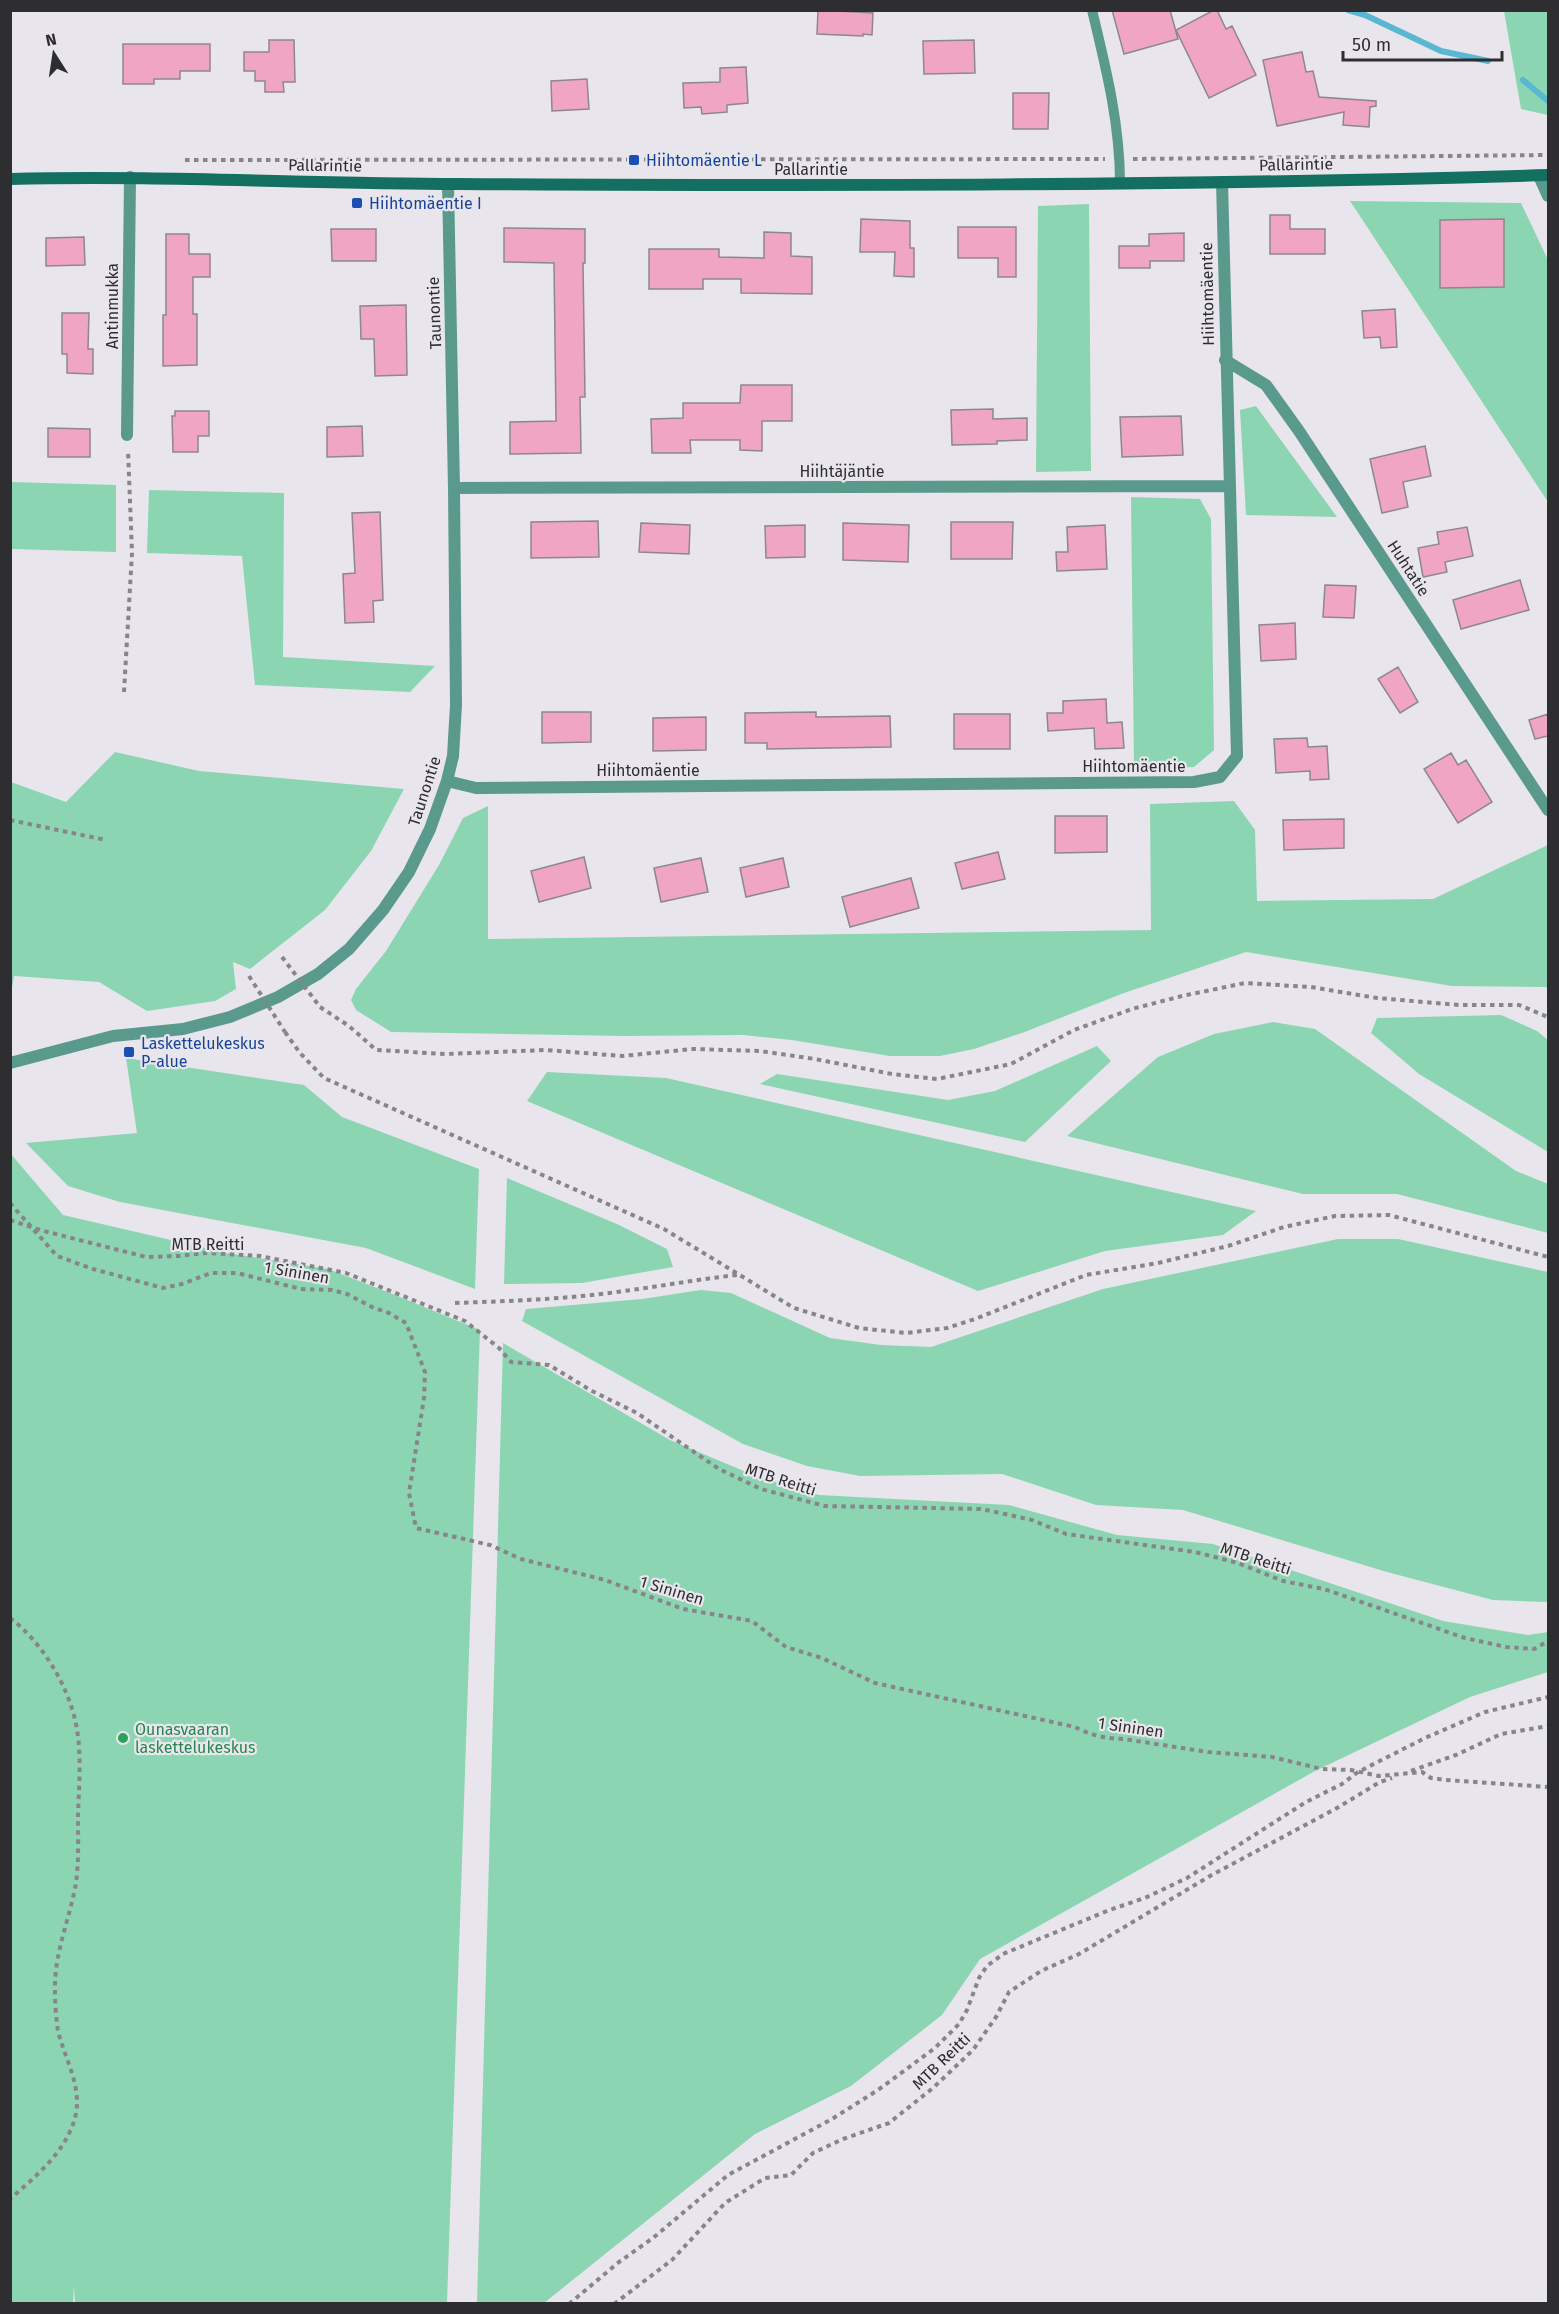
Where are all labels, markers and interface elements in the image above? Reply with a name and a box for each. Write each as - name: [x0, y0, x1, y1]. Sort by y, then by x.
- north arrow: [24, 24, 84, 84]
- scale bar: [1343, 24, 1502, 62]
- text: N: [44, 29, 58, 50]
- text: 50 m: [1352, 34, 1391, 56]
- place label: Hiihtomäentie L: [646, 151, 762, 170]
- marker: Hiihtomäentie L: [627, 153, 641, 167]
- street label: Pallarintie: [1259, 154, 1333, 175]
- street label: Pallarintie: [288, 155, 362, 176]
- street label: Pallarintie: [774, 160, 848, 179]
- place label: Hiihtomäentie I: [369, 194, 482, 213]
- marker: Hiihtomäentie I: [350, 196, 364, 210]
- street label: Hiihtomäentie: [1197, 242, 1218, 346]
- street label: Antinmukka: [103, 263, 122, 349]
- street label: Taunontie: [424, 276, 445, 350]
- street label: Hiihtäjäntie: [799, 462, 885, 481]
- street label: Huhtatie: [1383, 537, 1434, 600]
- street label: Taunontie: [404, 754, 445, 829]
- street label: Hiihtomäentie: [1082, 757, 1186, 776]
- street label: Hiihtomäentie: [596, 761, 700, 780]
- place label: Laskettelukeskus P-alue: [141, 1034, 265, 1071]
- marker: Laskettelukeskus P-alue: [122, 1045, 136, 1059]
- street label: MTB Reitti: [171, 1235, 245, 1254]
- street label: 1 Sininen: [263, 1257, 331, 1288]
- street label: MTB Reitti: [743, 1459, 819, 1500]
- street label: MTB Reitti: [1218, 1538, 1294, 1579]
- street label: 1 Sininen: [638, 1572, 706, 1609]
- street label: 1 Sininen: [1097, 1714, 1165, 1741]
- place label: Ounasvaaran laskettelukeskus: [135, 1720, 256, 1757]
- marker: Ounasvaaran laskettelukeskus: [116, 1731, 130, 1745]
- street label: MTB Reitti: [908, 2029, 974, 2094]

